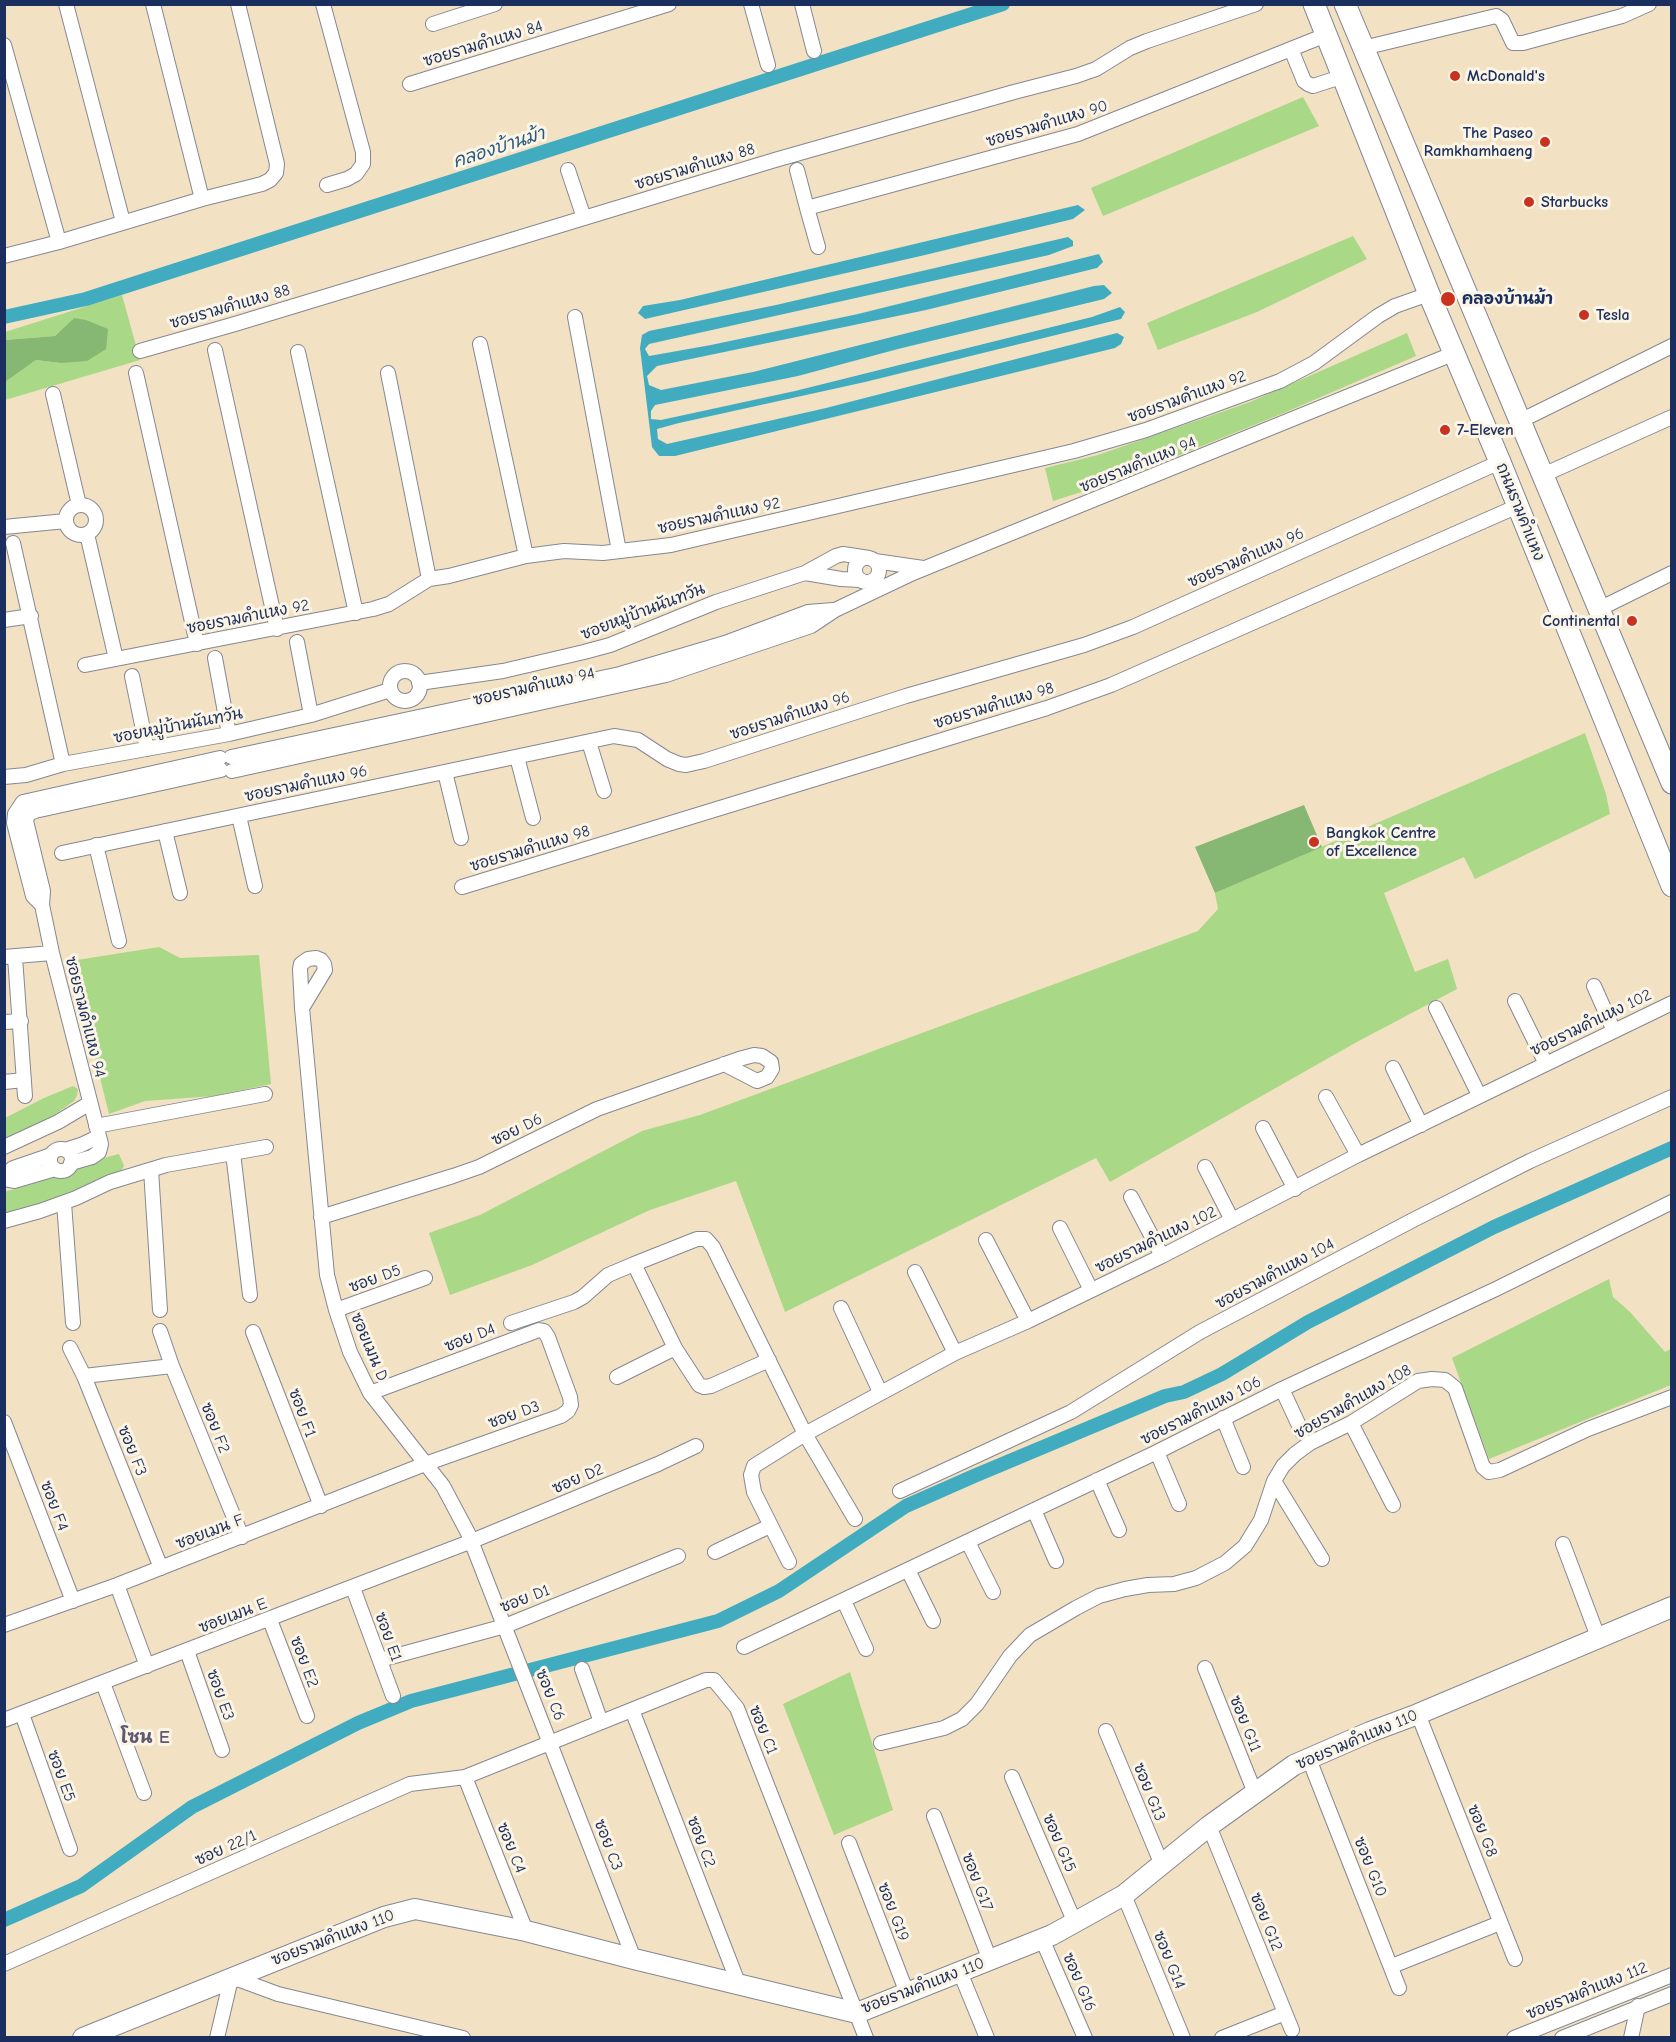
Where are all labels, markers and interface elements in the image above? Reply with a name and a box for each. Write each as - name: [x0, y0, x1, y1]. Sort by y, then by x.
- street label: ซอยรามคำแหง 84: [421, 17, 545, 71]
- place label: McDonald's: [1467, 66, 1545, 86]
- marker: McDonald's: [1448, 69, 1462, 83]
- street label: ซอยรามคำแหง 90: [984, 96, 1110, 152]
- water label: คลองบ้านม้า: [450, 123, 548, 173]
- place label: The Paseo Ramkhamhaeng: [1424, 123, 1533, 161]
- marker: The Paseo Ramkhamhaeng: [1538, 135, 1552, 149]
- street label: ซอยรามคำแหง 88: [633, 140, 757, 194]
- place label: Starbucks: [1541, 192, 1608, 212]
- marker: Starbucks: [1522, 195, 1536, 209]
- street label: ซอยรามคำแหง 88: [168, 281, 292, 333]
- place label: คลองบ้านม้า: [1462, 289, 1553, 309]
- marker: คลองบ้านม้า: [1439, 290, 1457, 308]
- place label: Tesla: [1596, 305, 1630, 325]
- marker: Tesla: [1577, 308, 1591, 322]
- street label: ซอยรามคําแหง 92: [1125, 367, 1249, 427]
- place label: 7-Eleven: [1457, 420, 1514, 440]
- marker: 7-Eleven: [1438, 423, 1452, 437]
- street label: ซอยรามคําแหง 94: [1077, 433, 1199, 497]
- street label: ถนนรามคำแหง: [1492, 460, 1548, 564]
- street label: ซอยรามคําแหง 92: [656, 494, 782, 538]
- street label: ซอยรามคําแหง 96: [1185, 524, 1307, 592]
- street label: ซอยหมู่บ้านนันทวัน: [578, 579, 708, 645]
- street label: ซอยรามคําแหง 92: [185, 596, 311, 638]
- place label: Continental: [1542, 611, 1620, 631]
- marker: Continental: [1625, 614, 1639, 628]
- street label: ซอยรามคําแหง 94: [471, 664, 597, 710]
- street label: ซอยรามคําแหง 98: [932, 679, 1056, 733]
- street label: ซอยรามคําแหง 96: [728, 688, 852, 744]
- street label: ซอยหมู่บ้านนันทวัน: [112, 704, 244, 748]
- street label: ซอยรามคําแหง 96: [243, 762, 369, 806]
- street label: ซอยรามคําแหง 98: [468, 822, 592, 876]
- place label: Bangkok Centre of Excellence: [1326, 823, 1436, 861]
- marker: Bangkok Centre of Excellence: [1307, 835, 1321, 849]
- street label: ซอยรามคําแหง 94: [61, 954, 109, 1080]
- street label: ซอยรามคําแหง 102: [1527, 985, 1655, 1061]
- street label: ซอย D6: [489, 1110, 545, 1150]
- street label: ซอยรามคําแหง 102: [1092, 1202, 1220, 1278]
- street label: ซอยรามคําแหง 104: [1212, 1235, 1338, 1313]
- street label: ซอย D5: [346, 1261, 404, 1297]
- street label: ซอยเมน D: [346, 1310, 392, 1384]
- street label: ซอย D4: [442, 1320, 498, 1356]
- street label: ซอยรามคำแหง 108: [1291, 1361, 1415, 1443]
- street label: ซอยรามคําแหง 106: [1138, 1372, 1264, 1450]
- street label: ซอย F1: [284, 1386, 320, 1440]
- street label: ซอย D3: [486, 1397, 542, 1433]
- street label: ซอย F2: [196, 1400, 234, 1456]
- street label: ซอย F3: [113, 1423, 151, 1479]
- street label: ซอย D2: [550, 1460, 606, 1498]
- street label: ซอย F4: [36, 1478, 72, 1534]
- street label: ซอยเมน F: [173, 1510, 247, 1554]
- street label: ซอย D1: [497, 1581, 553, 1617]
- street label: ซอยเมน E: [196, 1594, 270, 1638]
- street label: ซอย E1: [370, 1610, 406, 1664]
- street label: ซอย E2: [286, 1634, 322, 1690]
- street label: ซอย E3: [202, 1667, 238, 1723]
- street label: ซอย C6: [531, 1667, 569, 1723]
- street label: ซอย G11: [1225, 1693, 1265, 1755]
- street label: ซอย C1: [744, 1703, 782, 1757]
- street label: ซอยรามคำแหง 110: [1293, 1706, 1421, 1774]
- district label: โซน E: [120, 1727, 170, 1749]
- street label: ซอย E5: [43, 1748, 79, 1804]
- street label: ซอย G13: [1129, 1760, 1169, 1824]
- street label: ซอย G8: [1463, 1802, 1501, 1860]
- street label: ซอย G15: [1038, 1811, 1080, 1875]
- street label: ซอย C2: [682, 1814, 720, 1870]
- street label: ซอย C3: [590, 1817, 626, 1873]
- street label: ซอย C4: [492, 1820, 530, 1876]
- street label: ซอย 22/1: [192, 1826, 260, 1870]
- street label: ซอย G10: [1349, 1834, 1391, 1900]
- street label: ซอย G17: [957, 1850, 997, 1914]
- street label: ซอย G19: [873, 1880, 913, 1944]
- street label: ซอย G12: [1246, 1890, 1286, 1954]
- street label: ซอยรามคำแหง 110: [269, 1906, 397, 1970]
- street label: ซอย G14: [1149, 1928, 1189, 1992]
- street label: ซอย G16: [1058, 1950, 1100, 2014]
- street label: ซอยรามคำแหง 110: [859, 1954, 987, 2018]
- street label: ซอยรามคำแหง 112: [1524, 1958, 1650, 2024]

